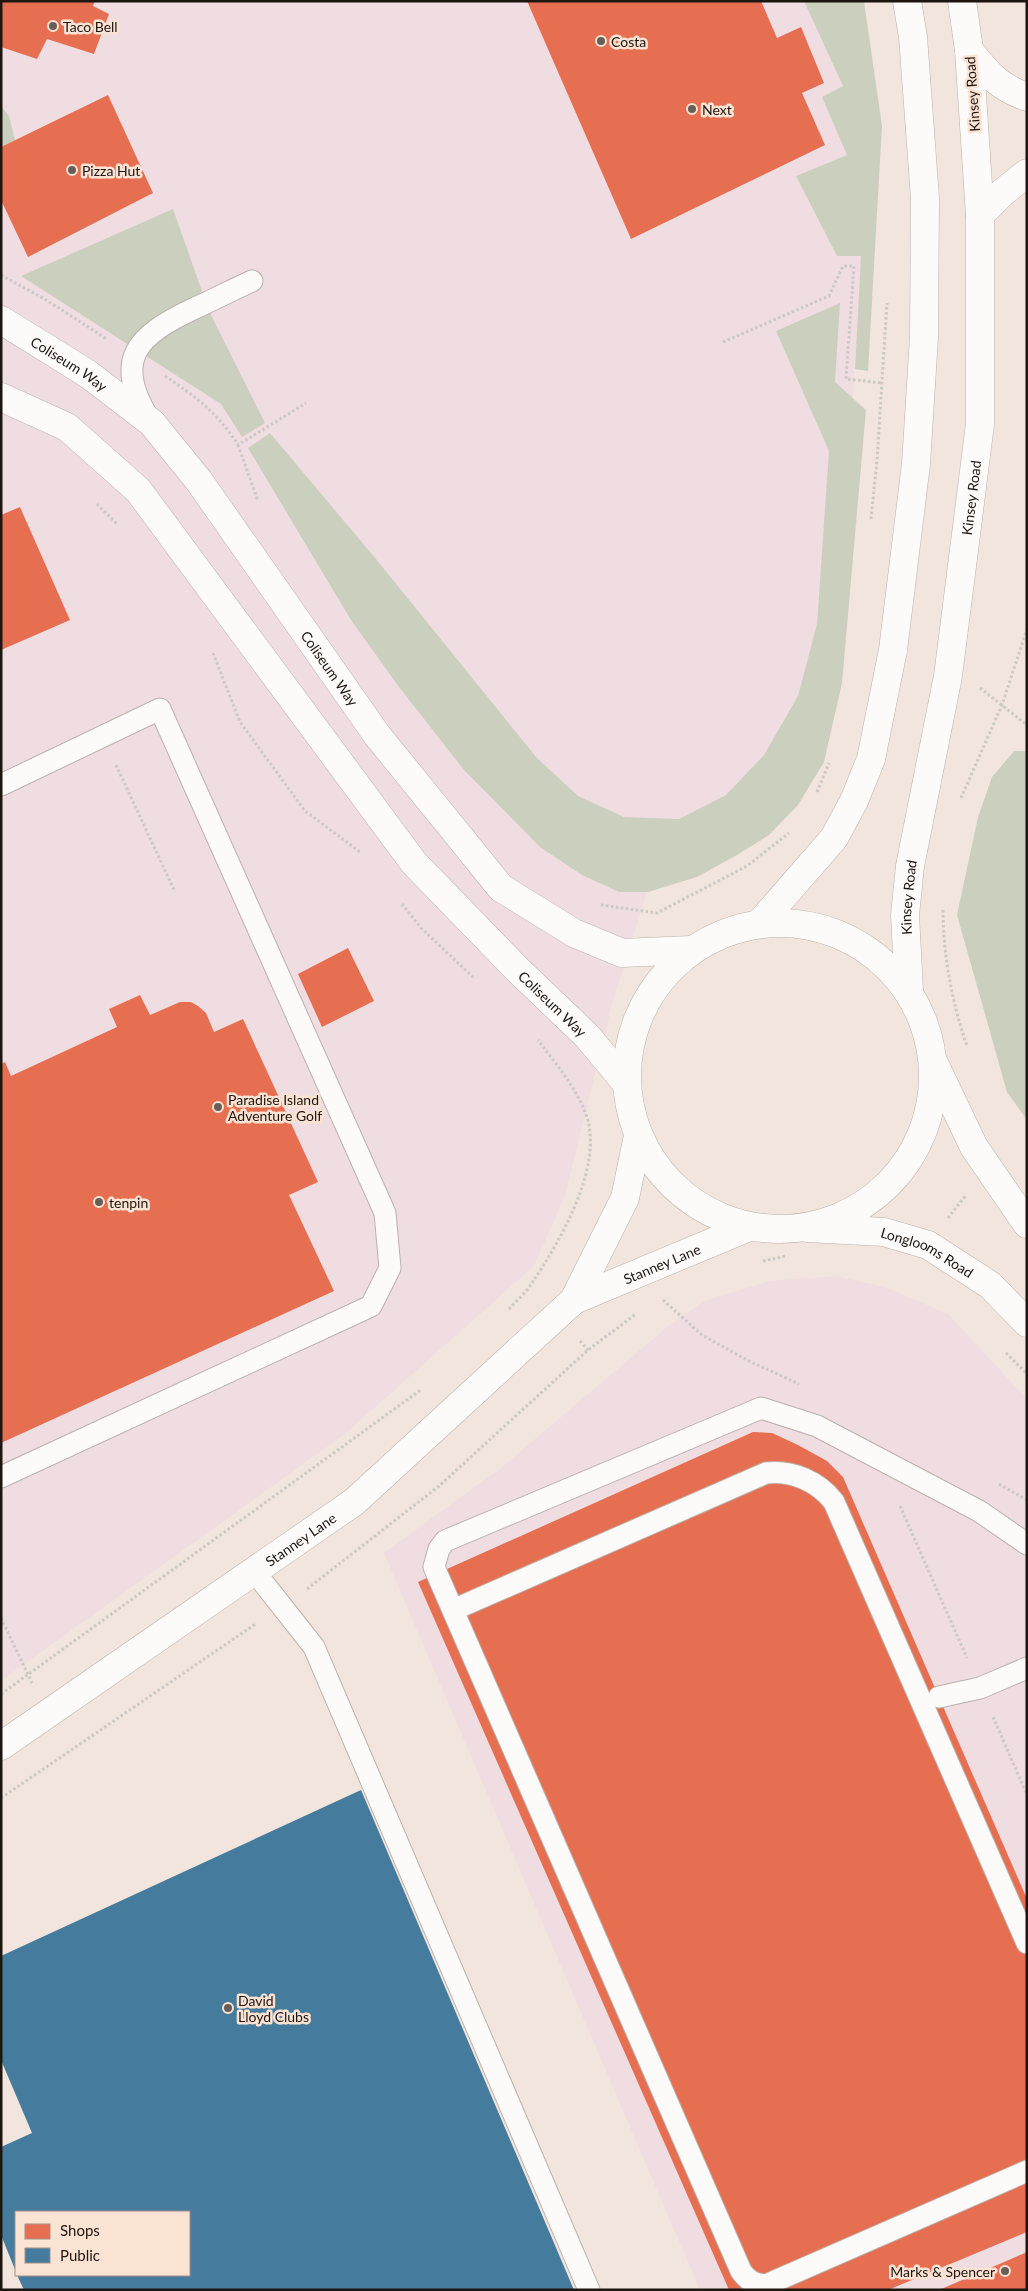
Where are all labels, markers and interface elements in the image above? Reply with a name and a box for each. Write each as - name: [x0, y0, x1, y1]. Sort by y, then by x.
- place label: Taco Bell: [63, 18, 118, 35]
- marker: Taco Bell: [47, 20, 59, 32]
- place label: Costa: [611, 33, 646, 50]
- marker: Costa: [595, 35, 607, 47]
- street label: Kinsey Road: [961, 56, 983, 132]
- place label: Next: [702, 101, 732, 118]
- marker: Next: [686, 103, 698, 115]
- place label: Pizza Hut: [82, 162, 140, 179]
- marker: Pizza Hut: [66, 164, 78, 176]
- street label: Coliseum Way: [28, 332, 112, 395]
- street label: Kinsey Road: [957, 459, 984, 536]
- street label: Coliseum Way: [298, 627, 363, 709]
- street label: Kinsey Road: [896, 858, 920, 935]
- street label: Coliseum Way: [515, 967, 591, 1040]
- place label: Paradise Island Adventure Golf: [228, 1091, 322, 1124]
- marker: Paradise Island Adventure Golf: [212, 1101, 224, 1113]
- place label: tenpin: [109, 1194, 148, 1211]
- marker: tenpin: [93, 1196, 105, 1208]
- street label: Longlooms Road: [879, 1223, 977, 1281]
- street label: Stanney Lane: [621, 1240, 703, 1287]
- street label: Stanney Lane: [262, 1509, 339, 1569]
- place label: David Lloyd Clubs: [238, 1992, 309, 2025]
- marker: David Lloyd Clubs: [222, 2002, 234, 2014]
- legend: [15, 2211, 190, 2276]
- text: Shops: [60, 2221, 100, 2239]
- text: Public: [60, 2246, 100, 2264]
- place label: Marks & Spencer: [890, 2263, 995, 2280]
- marker: Marks & Spencer: [999, 2265, 1011, 2277]

